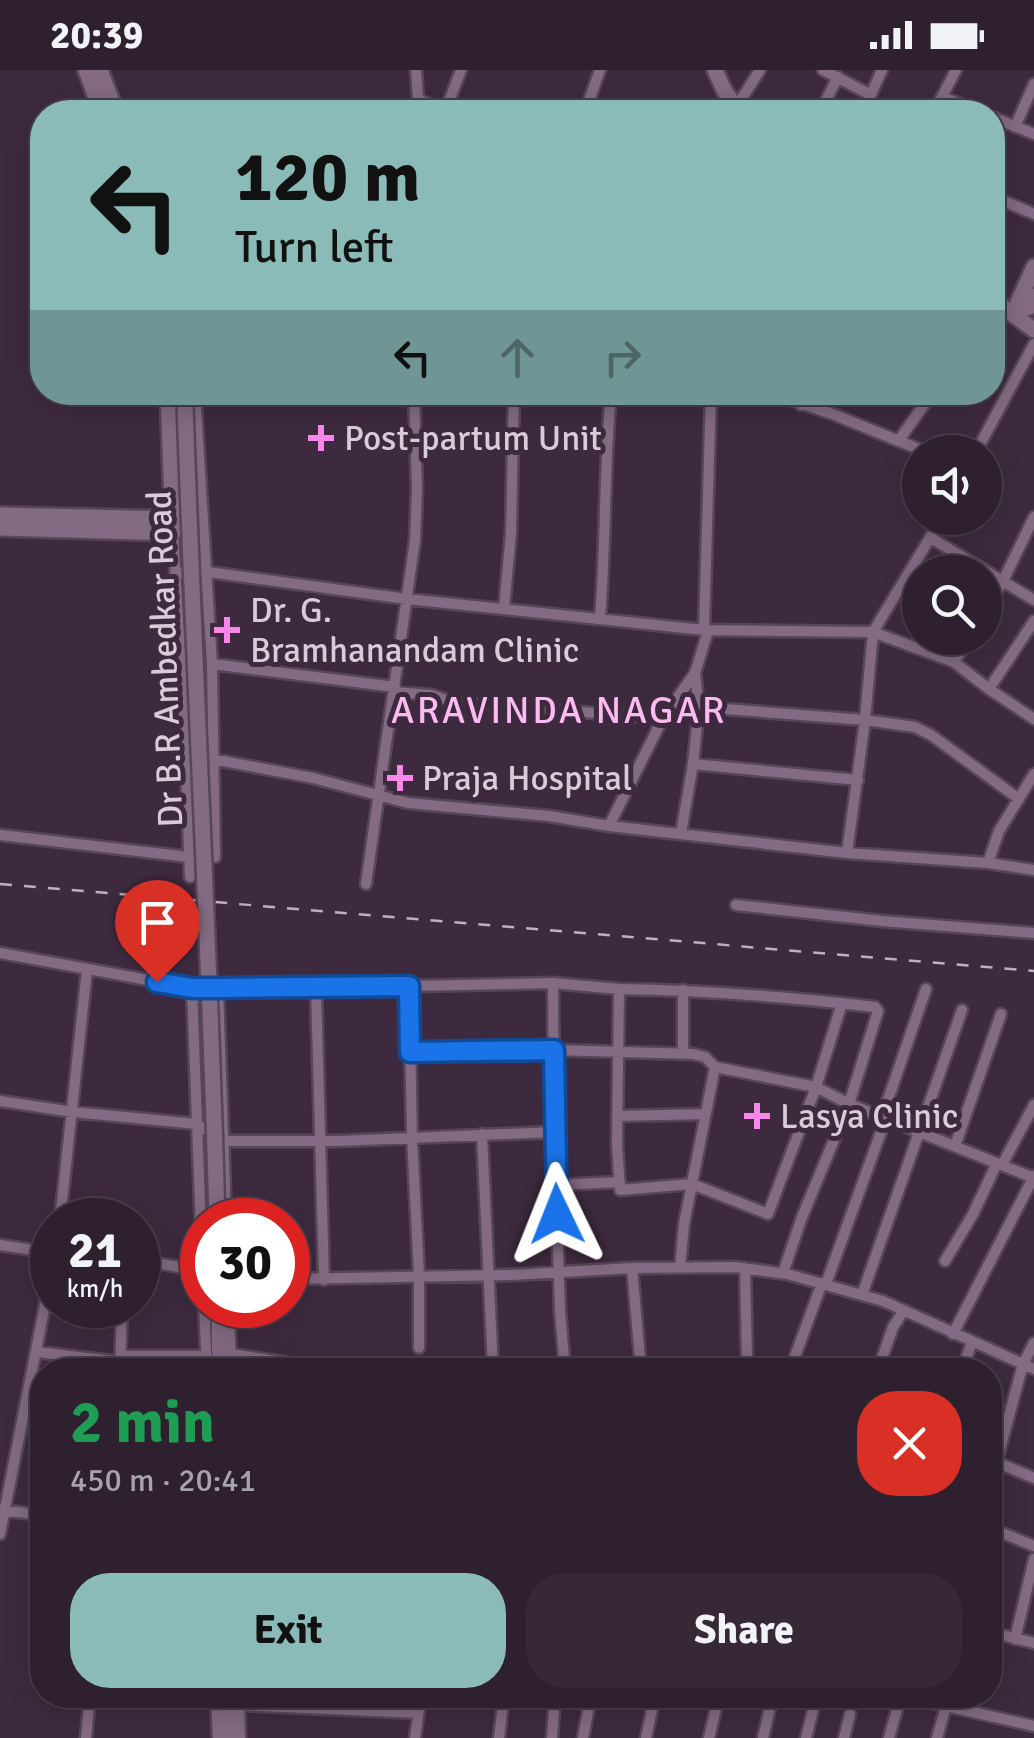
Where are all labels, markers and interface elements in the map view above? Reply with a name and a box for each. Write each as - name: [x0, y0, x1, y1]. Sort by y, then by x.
- text: 20:39: [50, 12, 143, 59]
- text: 120 m: [235, 134, 420, 220]
- icon: left: [70, 140, 200, 270]
- text: Turn left: [235, 220, 394, 275]
- icon: left: [385, 330, 440, 385]
- icon: ahead: [490, 330, 545, 385]
- icon: right: [595, 330, 650, 385]
- place label: Post-partum Unit: [344, 417, 602, 460]
- marker: Post-partum Unit: [308, 425, 334, 451]
- map controls: [902, 435, 1002, 655]
- button: sound: [902, 435, 1002, 535]
- street label: Dr B.R Ambedkar Road: [138, 490, 192, 828]
- button: search: [902, 555, 1002, 655]
- place label: Dr. G. Bramhanandam Clinic: [250, 589, 579, 672]
- marker: Dr. G. Bramhanandam Clinic: [214, 617, 240, 643]
- district label: ARAVINDA NAGAR: [391, 687, 727, 734]
- place label: Praja Hospital: [422, 757, 632, 800]
- marker: Praja Hospital: [387, 765, 413, 791]
- pin: [115, 880, 200, 983]
- icon: arrive: [130, 895, 185, 950]
- place label: Lasya Clinic: [780, 1095, 958, 1138]
- marker: Lasya Clinic: [744, 1103, 770, 1129]
- position arrow: [505, 1162, 609, 1266]
- speed limit sign: 30: [180, 1198, 310, 1328]
- text: 21: [68, 1220, 122, 1282]
- text: km/h: [67, 1273, 123, 1304]
- text: 2 min: [70, 1386, 215, 1460]
- button: close: [857, 1391, 962, 1496]
- text: 450 m · 20:41: [70, 1461, 256, 1500]
- button: Exit: [70, 1573, 506, 1688]
- button: Share: [526, 1573, 962, 1688]

